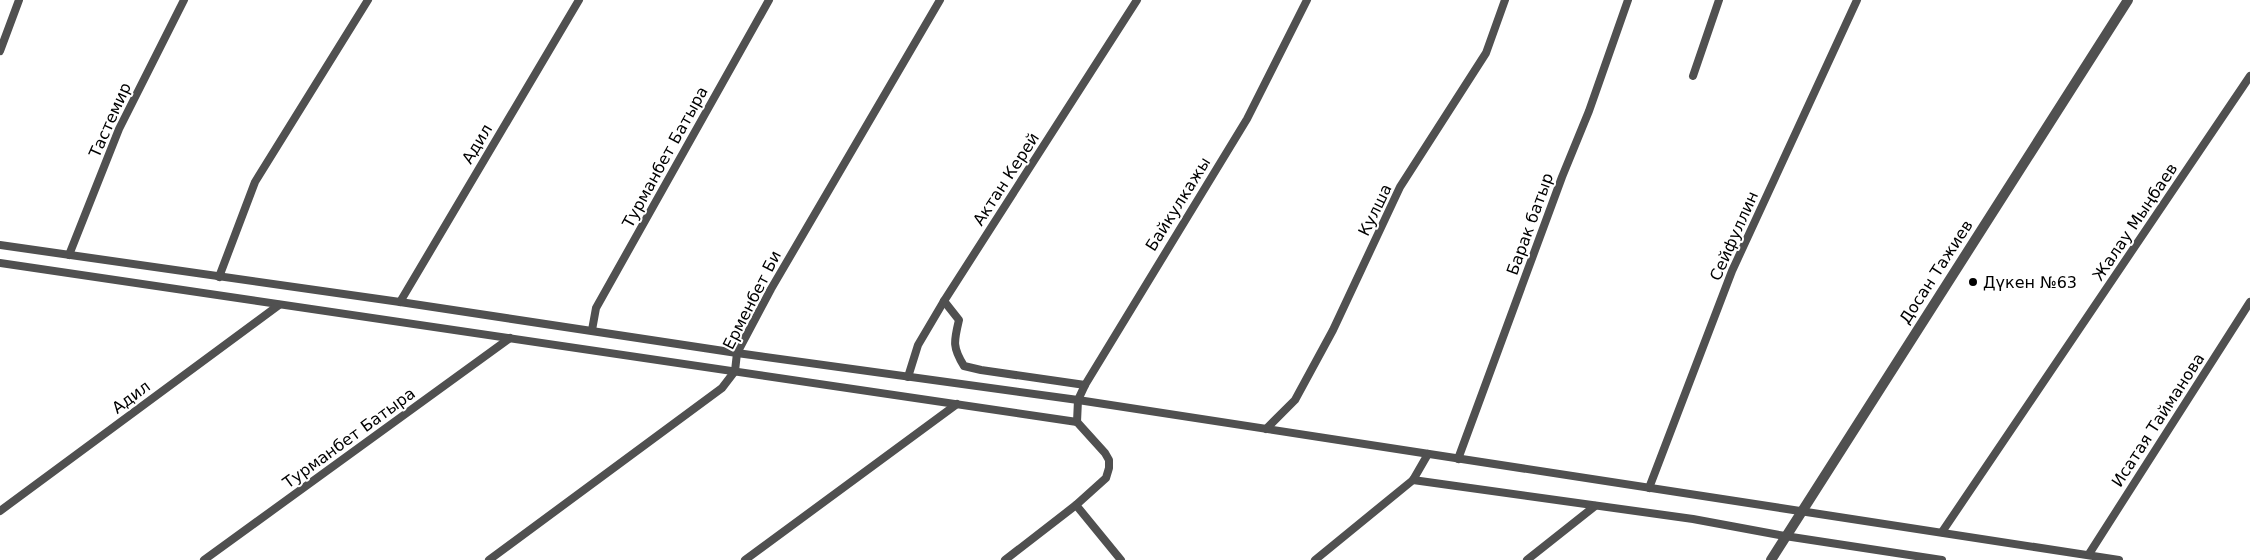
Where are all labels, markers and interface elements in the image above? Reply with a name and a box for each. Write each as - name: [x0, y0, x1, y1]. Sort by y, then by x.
- street label: Тастемир: [85, 80, 135, 161]
- street label: Турманбет Батыра: [618, 83, 712, 232]
- street label: Адил: [458, 121, 496, 167]
- street label: Актан Керей: [969, 129, 1043, 229]
- street label: Байкулкажы: [1142, 154, 1214, 254]
- street label: Жалау Мыңбаев: [2089, 160, 2181, 284]
- street label: Барак батыр: [1503, 170, 1557, 278]
- street label: Кулша: [1354, 181, 1396, 239]
- street label: Сейфуллин: [1706, 188, 1762, 284]
- street label: Досан Тажиев: [1895, 216, 1977, 328]
- street label: Ерменбет Би: [719, 248, 785, 352]
- place label: Дүкен №63: [1983, 273, 2077, 292]
- marker: Дүкен №63: [1967, 276, 1979, 288]
- street label: Исатая Тайманова: [2108, 350, 2208, 490]
- street label: Адил: [108, 377, 154, 417]
- street label: Турманбет Батыра: [278, 384, 419, 493]

